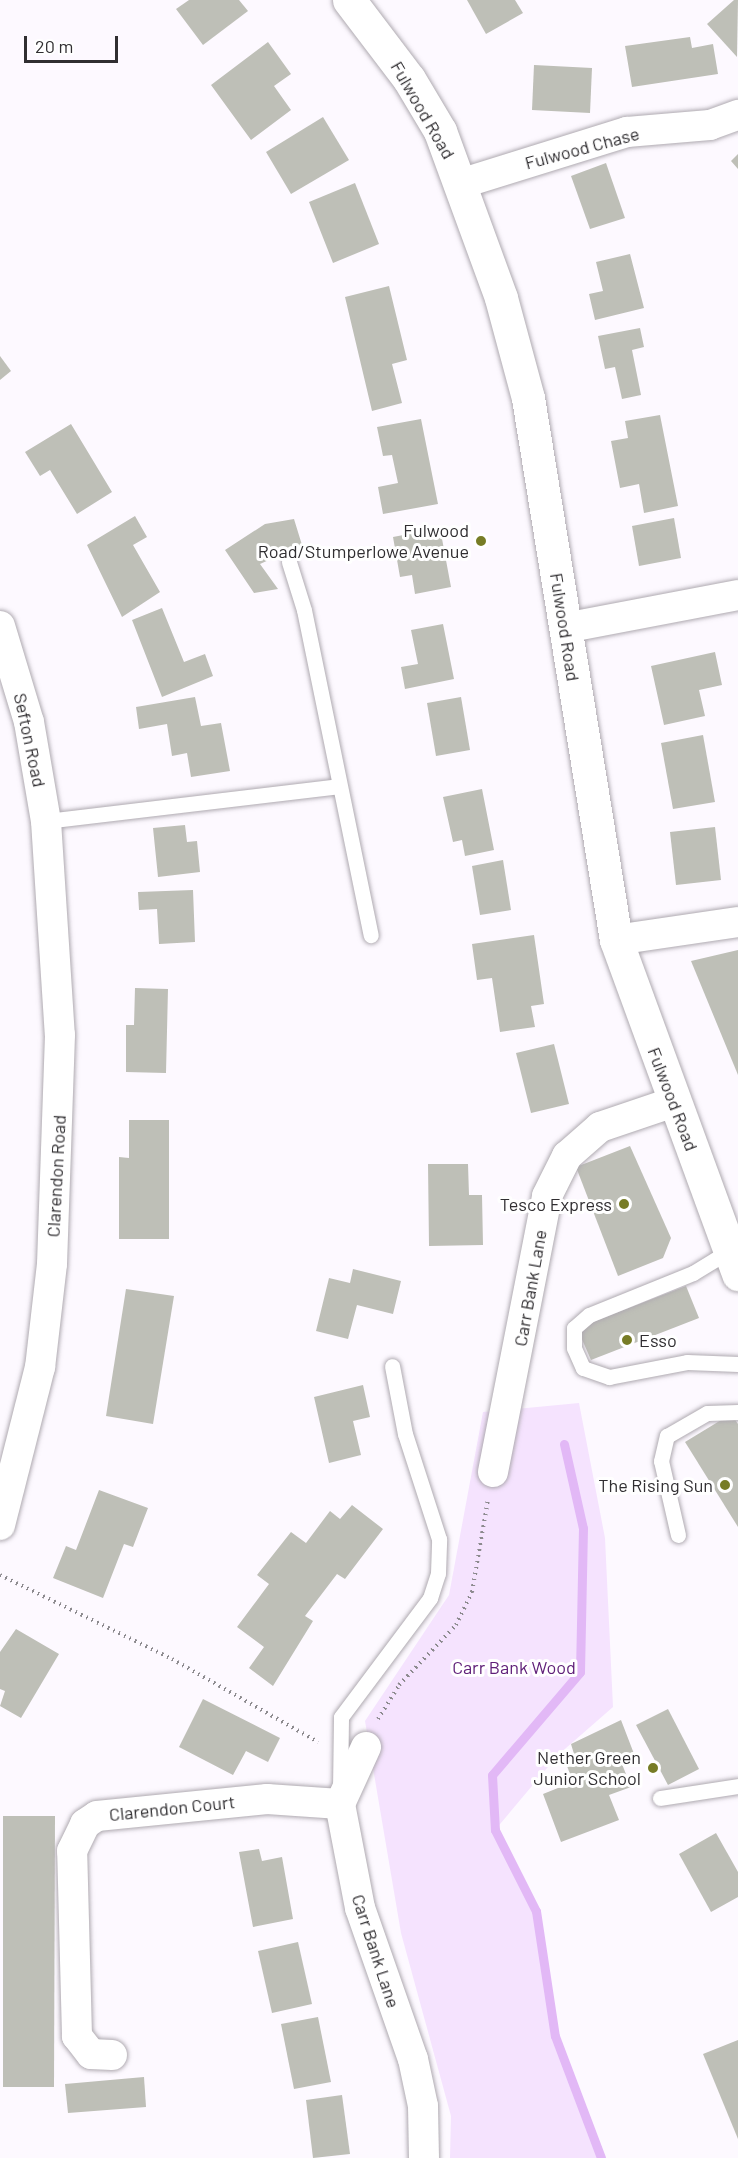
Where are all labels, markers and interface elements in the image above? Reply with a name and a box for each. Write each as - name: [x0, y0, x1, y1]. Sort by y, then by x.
- scale bar: [27, 24, 122, 62]
- text: 20 m: [35, 35, 73, 57]
- street label: Fulwood Road: [386, 57, 460, 163]
- street label: Fulwood Chase: [522, 122, 642, 174]
- place label: Fulwood Road/Stumperlowe Avenue: [258, 520, 469, 562]
- marker: Fulwood Road/Stumperlowe Avenue: [474, 534, 488, 548]
- street label: Fulwood Road: [546, 571, 584, 683]
- street label: Sefton Road: [9, 691, 51, 789]
- street label: Fulwood Road: [643, 1044, 703, 1154]
- street label: Clarendon Road: [42, 1114, 70, 1238]
- place label: Tesco Express: [500, 1193, 612, 1215]
- marker: Tesco Express: [617, 1197, 631, 1211]
- street label: Carr Bank Lane: [509, 1228, 551, 1348]
- place label: Esso: [639, 1329, 677, 1351]
- marker: Esso: [620, 1333, 634, 1347]
- place label: The Rising Sun: [598, 1474, 713, 1496]
- marker: The Rising Sun: [718, 1478, 732, 1492]
- park label: Carr Bank Wood: [452, 1656, 576, 1678]
- place label: Nether Green Junior School: [534, 1747, 641, 1790]
- marker: Nether Green Junior School: [646, 1761, 660, 1775]
- street label: Clarendon Court: [108, 1791, 236, 1825]
- street label: Carr Bank Lane: [348, 1892, 404, 2010]

